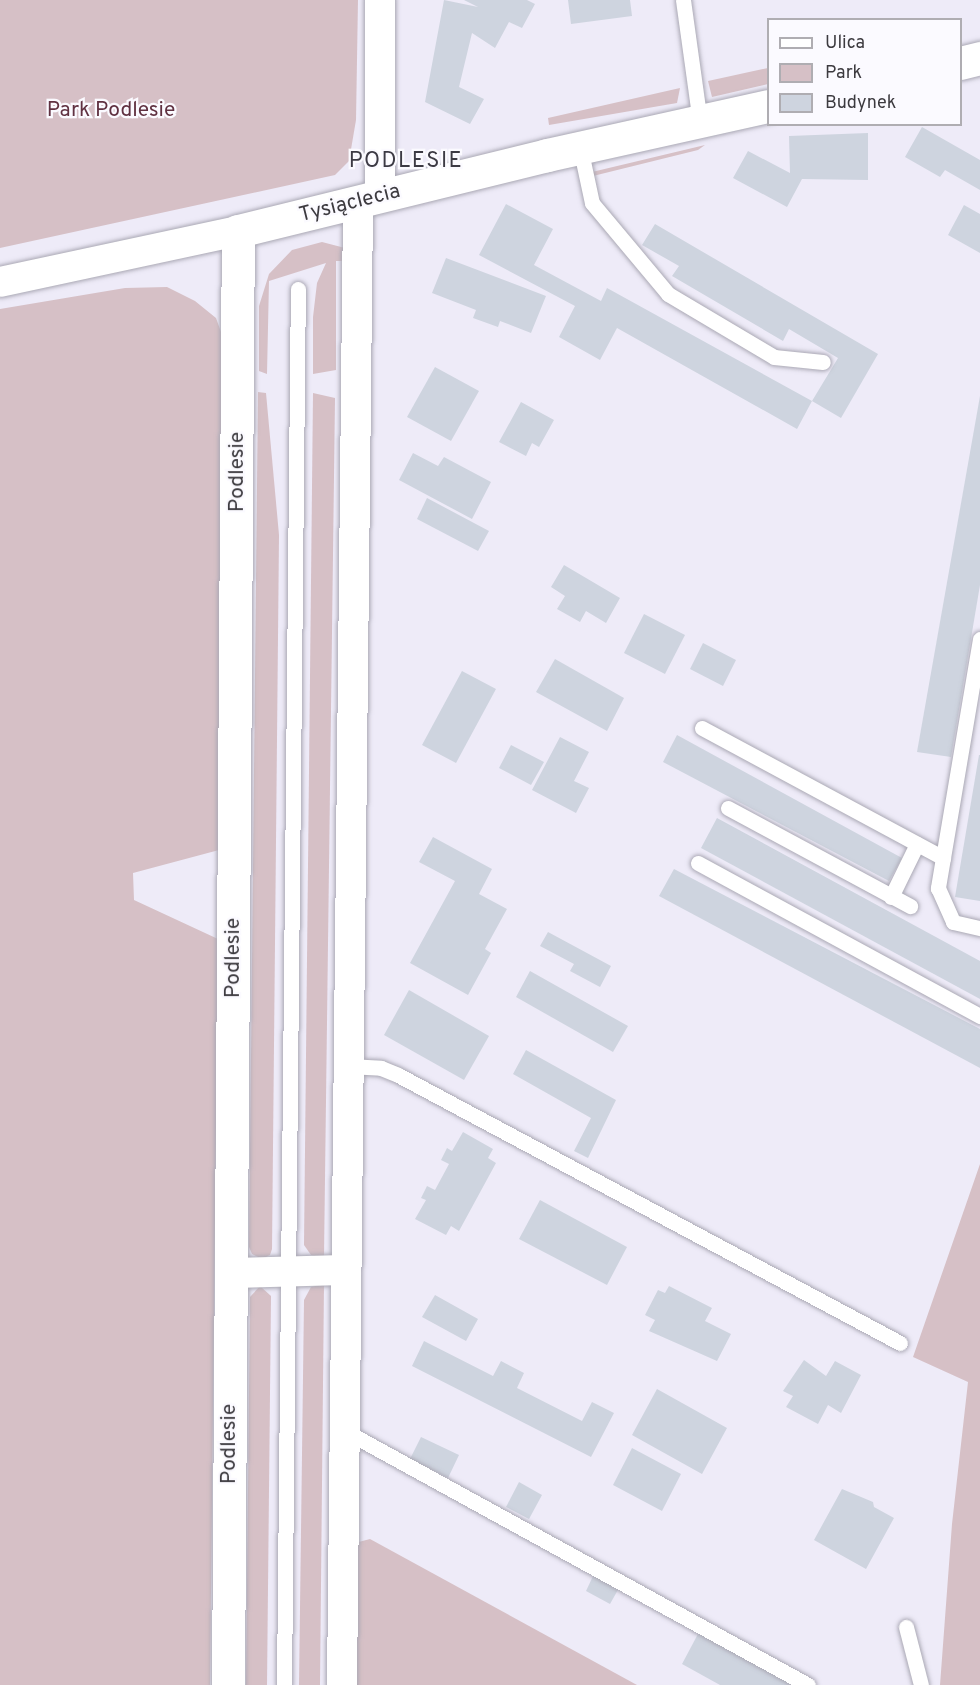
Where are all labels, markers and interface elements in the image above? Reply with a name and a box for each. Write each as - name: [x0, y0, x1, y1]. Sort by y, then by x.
- legend: [767, 18, 962, 126]
- text: Ulica: [825, 32, 865, 55]
- text: Park: [825, 62, 862, 85]
- text: Budynek: [825, 92, 896, 115]
- park label: Park Podlesie: [47, 98, 175, 124]
- district label: PODLESIE: [349, 149, 463, 175]
- street label: Tysiąclecia: [297, 179, 403, 229]
- street label: Podlesie: [225, 432, 251, 512]
- street label: Podlesie: [221, 918, 247, 998]
- street label: Podlesie: [217, 1404, 243, 1484]

